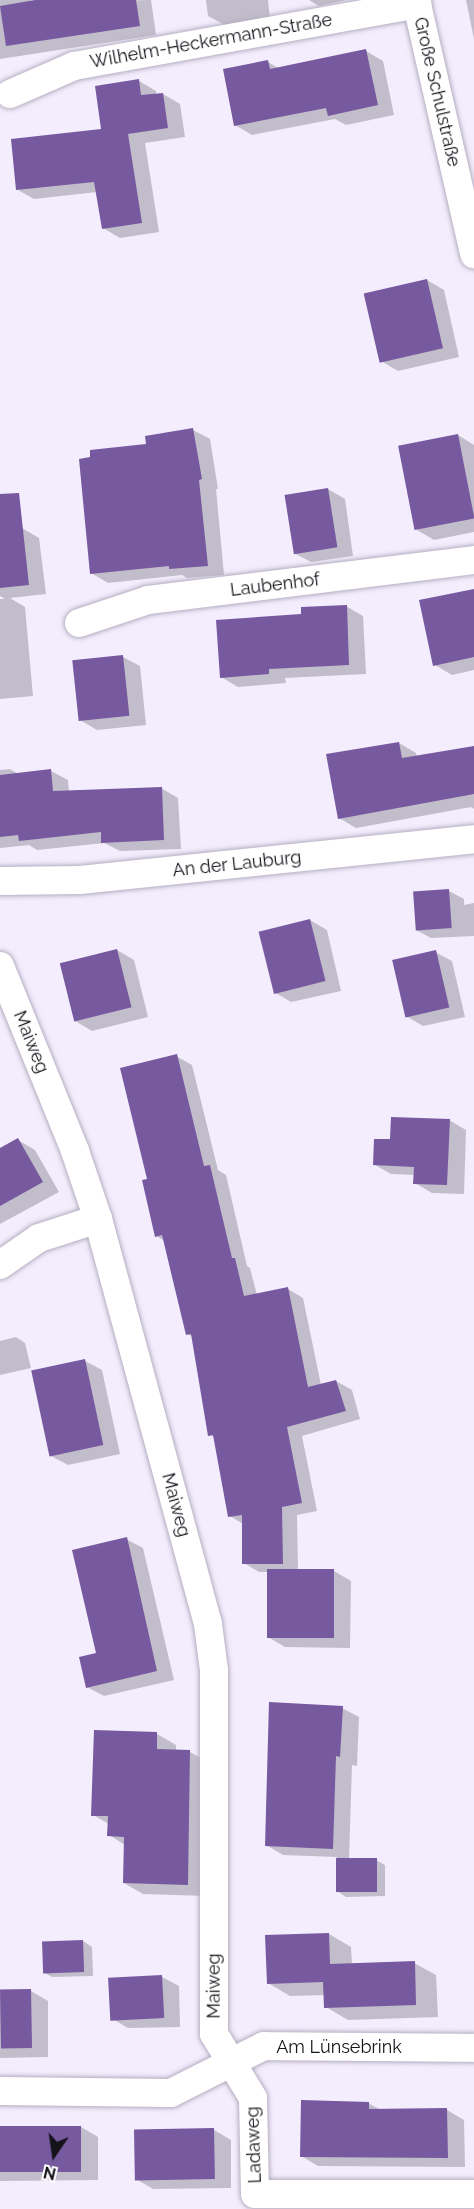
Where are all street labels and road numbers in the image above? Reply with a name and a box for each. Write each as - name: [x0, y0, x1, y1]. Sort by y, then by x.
- street label: Wilhelm-Heckermann-Straße: [88, 9, 334, 73]
- street label: Große Schulstraße: [409, 15, 465, 169]
- street label: Laubenhof: [229, 569, 321, 601]
- street label: An der Lauburg: [171, 846, 303, 882]
- street label: Maiweg: [9, 1008, 53, 1076]
- street label: Maiweg: [157, 1471, 195, 1539]
- street label: Maiweg: [203, 1953, 225, 2019]
- street label: Am Lünsebrink: [276, 2036, 402, 2058]
- street label: Ladaweg: [242, 2106, 266, 2184]

